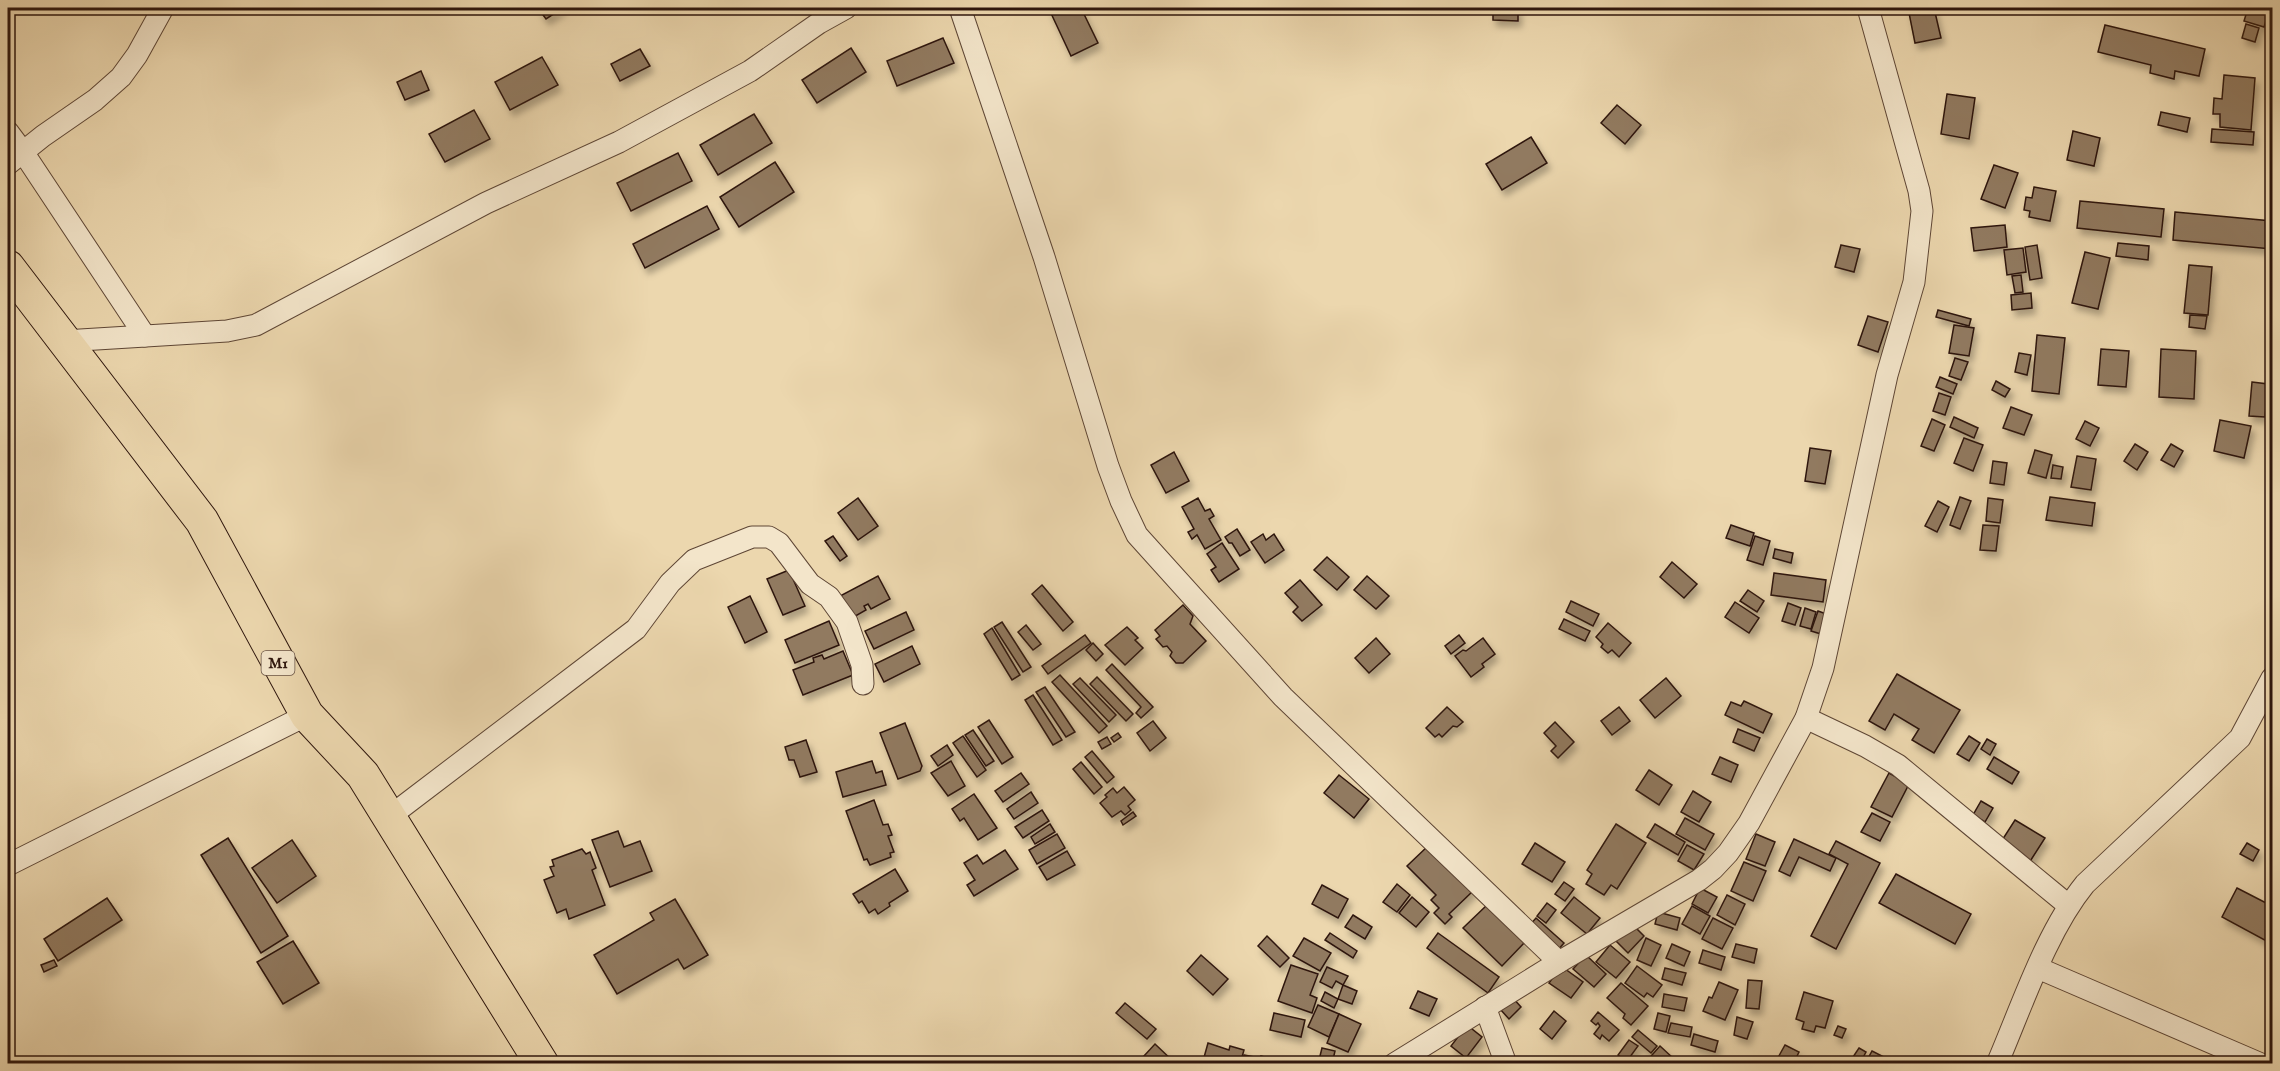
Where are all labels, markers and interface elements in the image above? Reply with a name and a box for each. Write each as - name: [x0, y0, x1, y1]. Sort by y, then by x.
- road number: M1: [262, 651, 294, 675]

